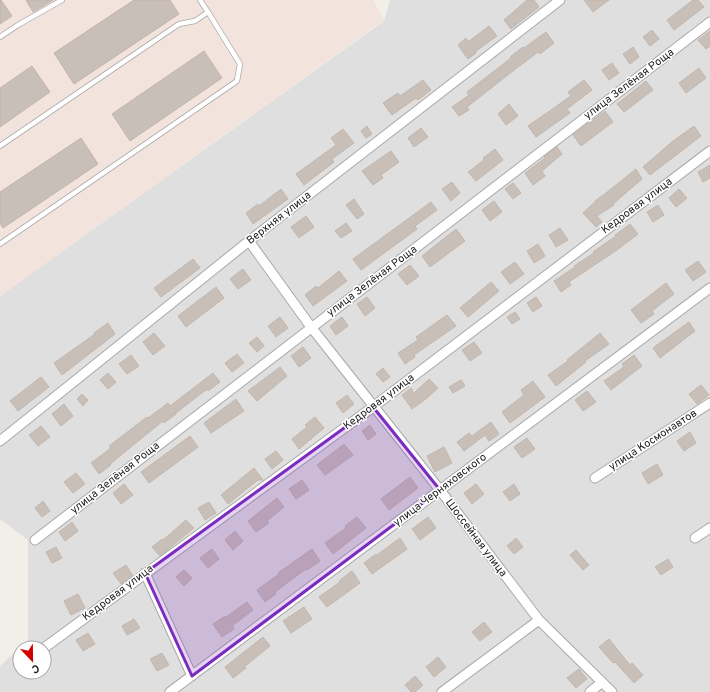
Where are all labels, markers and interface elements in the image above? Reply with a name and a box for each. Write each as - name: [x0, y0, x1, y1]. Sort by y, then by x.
- street label: улица Зелёная Роща: [581, 45, 677, 123]
- street label: Кедровая улица: [599, 175, 675, 237]
- street label: Верхняя улица: [244, 188, 314, 248]
- street label: улица Зелёная Роща: [324, 242, 420, 320]
- street label: Кедровая улица: [341, 371, 417, 433]
- street label: улица Космонавтов: [606, 406, 700, 474]
- street label: улица Зелёная Роща: [67, 439, 163, 517]
- street label: улица Черняховского: [391, 450, 489, 530]
- street label: Шоссейная улица: [442, 496, 510, 580]
- street label: Кедровая улица: [80, 562, 156, 624]
- north arrow: [12, 640, 52, 680]
- text: С: [29, 661, 41, 676]

